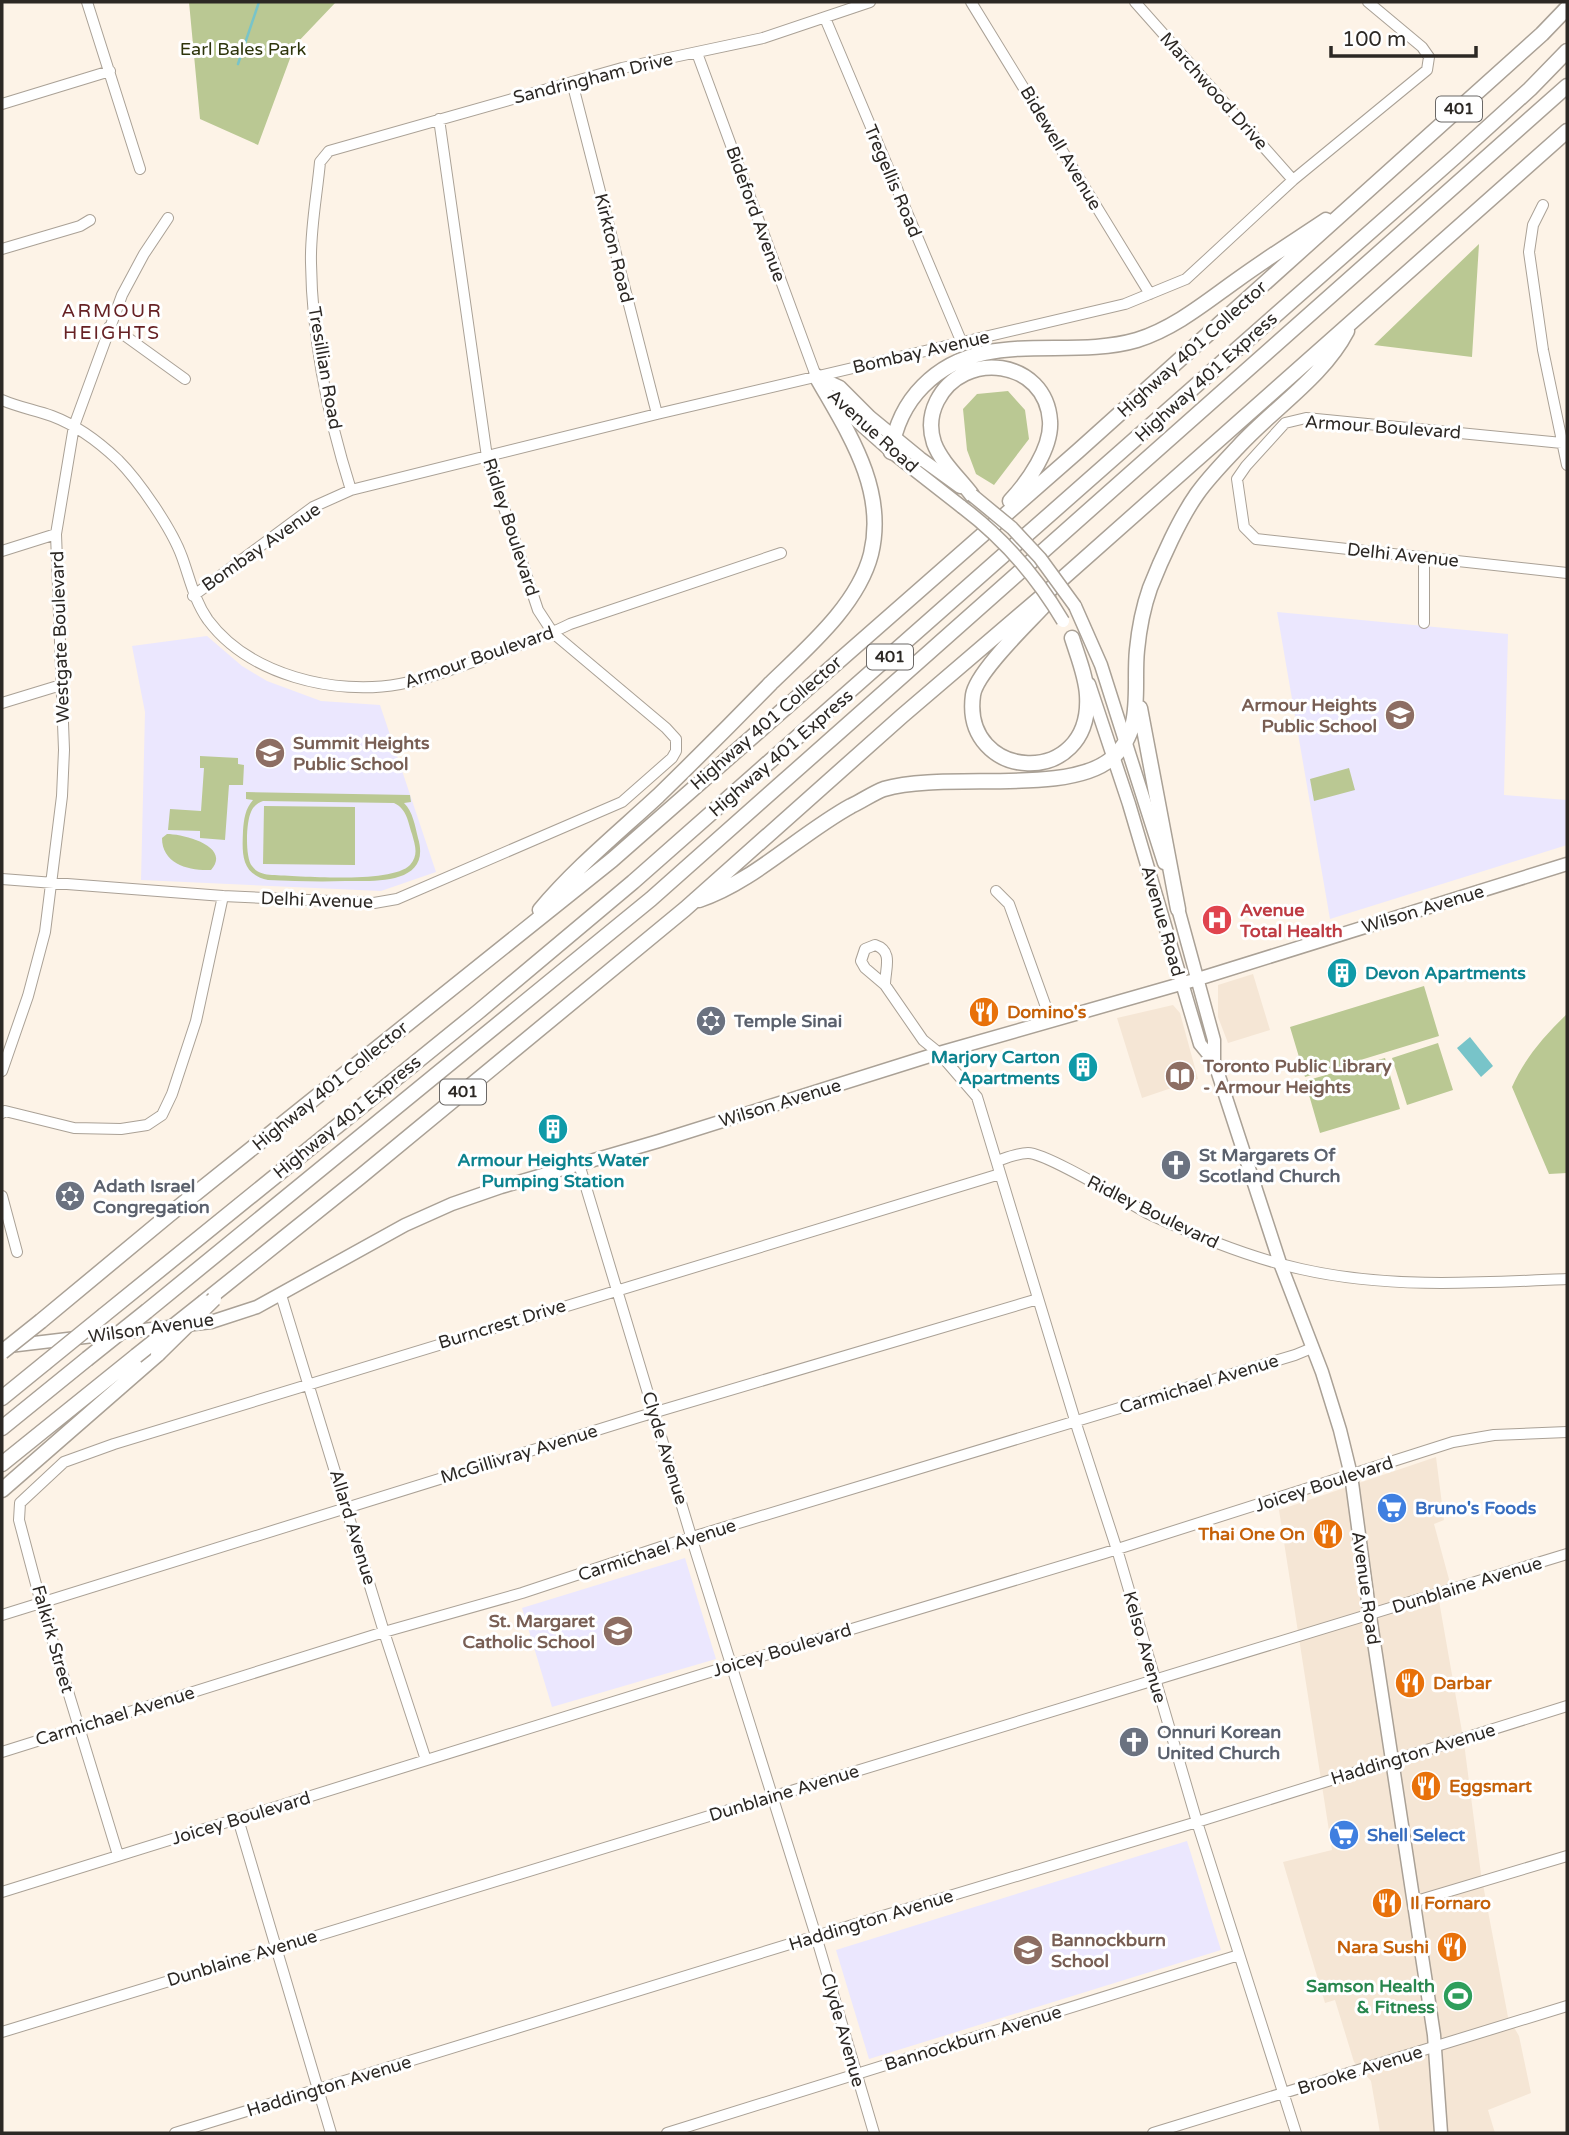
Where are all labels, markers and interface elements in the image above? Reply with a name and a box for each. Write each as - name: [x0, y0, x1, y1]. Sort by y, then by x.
- scale bar: [1331, 14, 1476, 58]
- text: 100 m: [1342, 27, 1406, 52]
- street label: Marchwood Drive: [1155, 28, 1273, 154]
- park label: Earl Bales Park: [180, 38, 306, 60]
- street label: Sandringham Drive: [511, 48, 675, 108]
- street label: Bidewell Avenue: [1015, 82, 1107, 214]
- road number: 401: [1436, 96, 1482, 122]
- street label: Tregellis Road: [859, 121, 927, 241]
- street label: Bideford Avenue: [721, 143, 791, 285]
- street label: Kirkton Road: [590, 191, 638, 305]
- street label: Highway 401 Collector: [1113, 276, 1271, 422]
- district label: ARMOUR HEIGHTS: [61, 300, 163, 344]
- street label: Tresillian Road: [303, 305, 347, 431]
- street label: Highway 401 Express: [1130, 307, 1282, 447]
- street label: Bombay Avenue: [850, 326, 992, 378]
- street label: Avenue Road: [823, 385, 923, 477]
- street label: Armour Boulevard: [1304, 411, 1462, 443]
- street label: Ridley Boulevard: [478, 455, 544, 599]
- street label: Bombay Avenue: [197, 498, 325, 596]
- street label: Delhi Avenue: [1346, 538, 1460, 572]
- street label: Westgate Boulevard: [46, 551, 74, 723]
- street label: Armour Boulevard: [401, 621, 557, 693]
- road number: 401: [867, 644, 913, 670]
- street label: Highway 401 Collector: [686, 651, 846, 795]
- street label: Highway 401 Express: [704, 684, 858, 822]
- place label: Armour Heights Public School: [1241, 694, 1377, 737]
- school or university icon: Armour Heights Public School: [1383, 698, 1417, 732]
- place label: Summit Heights Public School: [293, 732, 430, 775]
- school or university icon: Summit Heights Public School: [253, 736, 287, 770]
- street label: Avenue Road: [1137, 863, 1189, 979]
- street label: Wilson Avenue: [1359, 880, 1487, 938]
- street label: Delhi Avenue: [260, 887, 374, 913]
- place label: Avenue Total Health: [1239, 899, 1343, 942]
- hospital icon: Avenue Total Health: [1200, 903, 1234, 937]
- building icon: Devon Apartments: [1325, 956, 1359, 990]
- place label: Devon Apartments: [1365, 962, 1526, 984]
- restaurant icon: Domino's: [967, 995, 1001, 1029]
- place label: Domino's: [1007, 1001, 1087, 1023]
- synagogue icon: Temple Sinai: [694, 1004, 728, 1038]
- place label: Temple Sinai: [733, 1010, 842, 1032]
- street label: Highway 401 Collector: [248, 1016, 412, 1155]
- place label: Marjory Carton Apartments: [931, 1046, 1060, 1089]
- building icon: Marjory Carton Apartments: [1066, 1050, 1100, 1084]
- street label: Highway 401 Express: [269, 1051, 425, 1183]
- place label: Toronto Public Library - Armour Heights: [1202, 1055, 1392, 1098]
- library icon: Toronto Public Library - Armour Heights: [1163, 1059, 1197, 1093]
- street label: Wilson Avenue: [716, 1074, 844, 1132]
- road number: 401: [440, 1080, 486, 1104]
- building icon: Armour Heights Water Pumping Station: [536, 1112, 570, 1146]
- place label: St Margarets Of Scotland Church: [1199, 1144, 1341, 1187]
- church icon: St Margarets Of Scotland Church: [1159, 1148, 1193, 1182]
- place label: Armour Heights Water Pumping Station: [457, 1149, 650, 1192]
- street label: Ridley Boulevard: [1083, 1171, 1223, 1253]
- place label: Adath Israel Congregation: [93, 1175, 210, 1218]
- synagogue icon: Adath Israel Congregation: [53, 1179, 87, 1213]
- street label: Burncrest Drive: [436, 1294, 568, 1354]
- street label: Wilson Avenue: [87, 1308, 215, 1348]
- street label: Carmichael Avenue: [1117, 1349, 1281, 1419]
- street label: Clyde Avenue: [637, 1389, 693, 1507]
- street label: McGillivray Avenue: [438, 1420, 600, 1488]
- street label: Joicey Boulevard: [1252, 1451, 1396, 1517]
- street label: Allard Avenue: [325, 1467, 381, 1587]
- supermarket icon: Bruno's Foods: [1375, 1491, 1409, 1525]
- place label: Bruno's Foods: [1415, 1497, 1537, 1519]
- street label: Carmichael Avenue: [575, 1514, 739, 1586]
- restaurant icon: Thai One On: [1311, 1517, 1345, 1551]
- place label: Thai One On: [1197, 1523, 1305, 1545]
- street label: Avenue Road: [1347, 1530, 1385, 1646]
- street label: Dunblaine Avenue: [1389, 1552, 1545, 1618]
- street label: Falkirk Street: [27, 1582, 79, 1696]
- street label: Kelso Avenue: [1119, 1588, 1171, 1706]
- place label: St. Margaret Catholic School: [463, 1610, 595, 1653]
- school or university icon: St. Margaret Catholic School: [601, 1614, 635, 1648]
- street label: Joicey Boulevard: [710, 1618, 854, 1682]
- restaurant icon: Darbar: [1393, 1666, 1427, 1700]
- place label: Darbar: [1433, 1672, 1493, 1694]
- street label: Carmichael Avenue: [33, 1681, 197, 1751]
- street label: Haddington Avenue: [1328, 1718, 1498, 1790]
- place label: Onnuri Korean United Church: [1157, 1721, 1281, 1764]
- church icon: Onnuri Korean United Church: [1117, 1725, 1151, 1759]
- street label: Dunblaine Avenue: [706, 1760, 862, 1826]
- restaurant icon: Eggsmart: [1409, 1769, 1443, 1803]
- place label: Eggsmart: [1449, 1775, 1532, 1797]
- street label: Joicey Boulevard: [169, 1786, 313, 1850]
- supermarket icon: Shell Select: [1327, 1818, 1361, 1852]
- place label: Shell Select: [1367, 1824, 1465, 1846]
- street label: Haddington Avenue: [786, 1884, 956, 1956]
- restaurant icon: Il Fornaro: [1370, 1886, 1404, 1920]
- place label: Il Fornaro: [1410, 1892, 1491, 1914]
- street label: Dunblaine Avenue: [164, 1925, 320, 1991]
- place label: Bannockburn School: [1051, 1929, 1166, 1972]
- restaurant icon: Nara Sushi: [1435, 1930, 1469, 1964]
- school or university icon: Bannockburn School: [1011, 1933, 1045, 1967]
- place label: Nara Sushi: [1337, 1936, 1429, 1958]
- street label: Clyde Avenue: [816, 1971, 870, 2089]
- place label: Samson Health & Fitness: [1306, 1975, 1435, 2018]
- sports icon: Samson Health & Fitness: [1441, 1979, 1475, 2013]
- street label: Bannockburn Avenue: [882, 2001, 1064, 2075]
- street label: Brooke Avenue: [1295, 2041, 1425, 2099]
- street label: Haddington Avenue: [244, 2050, 414, 2122]

